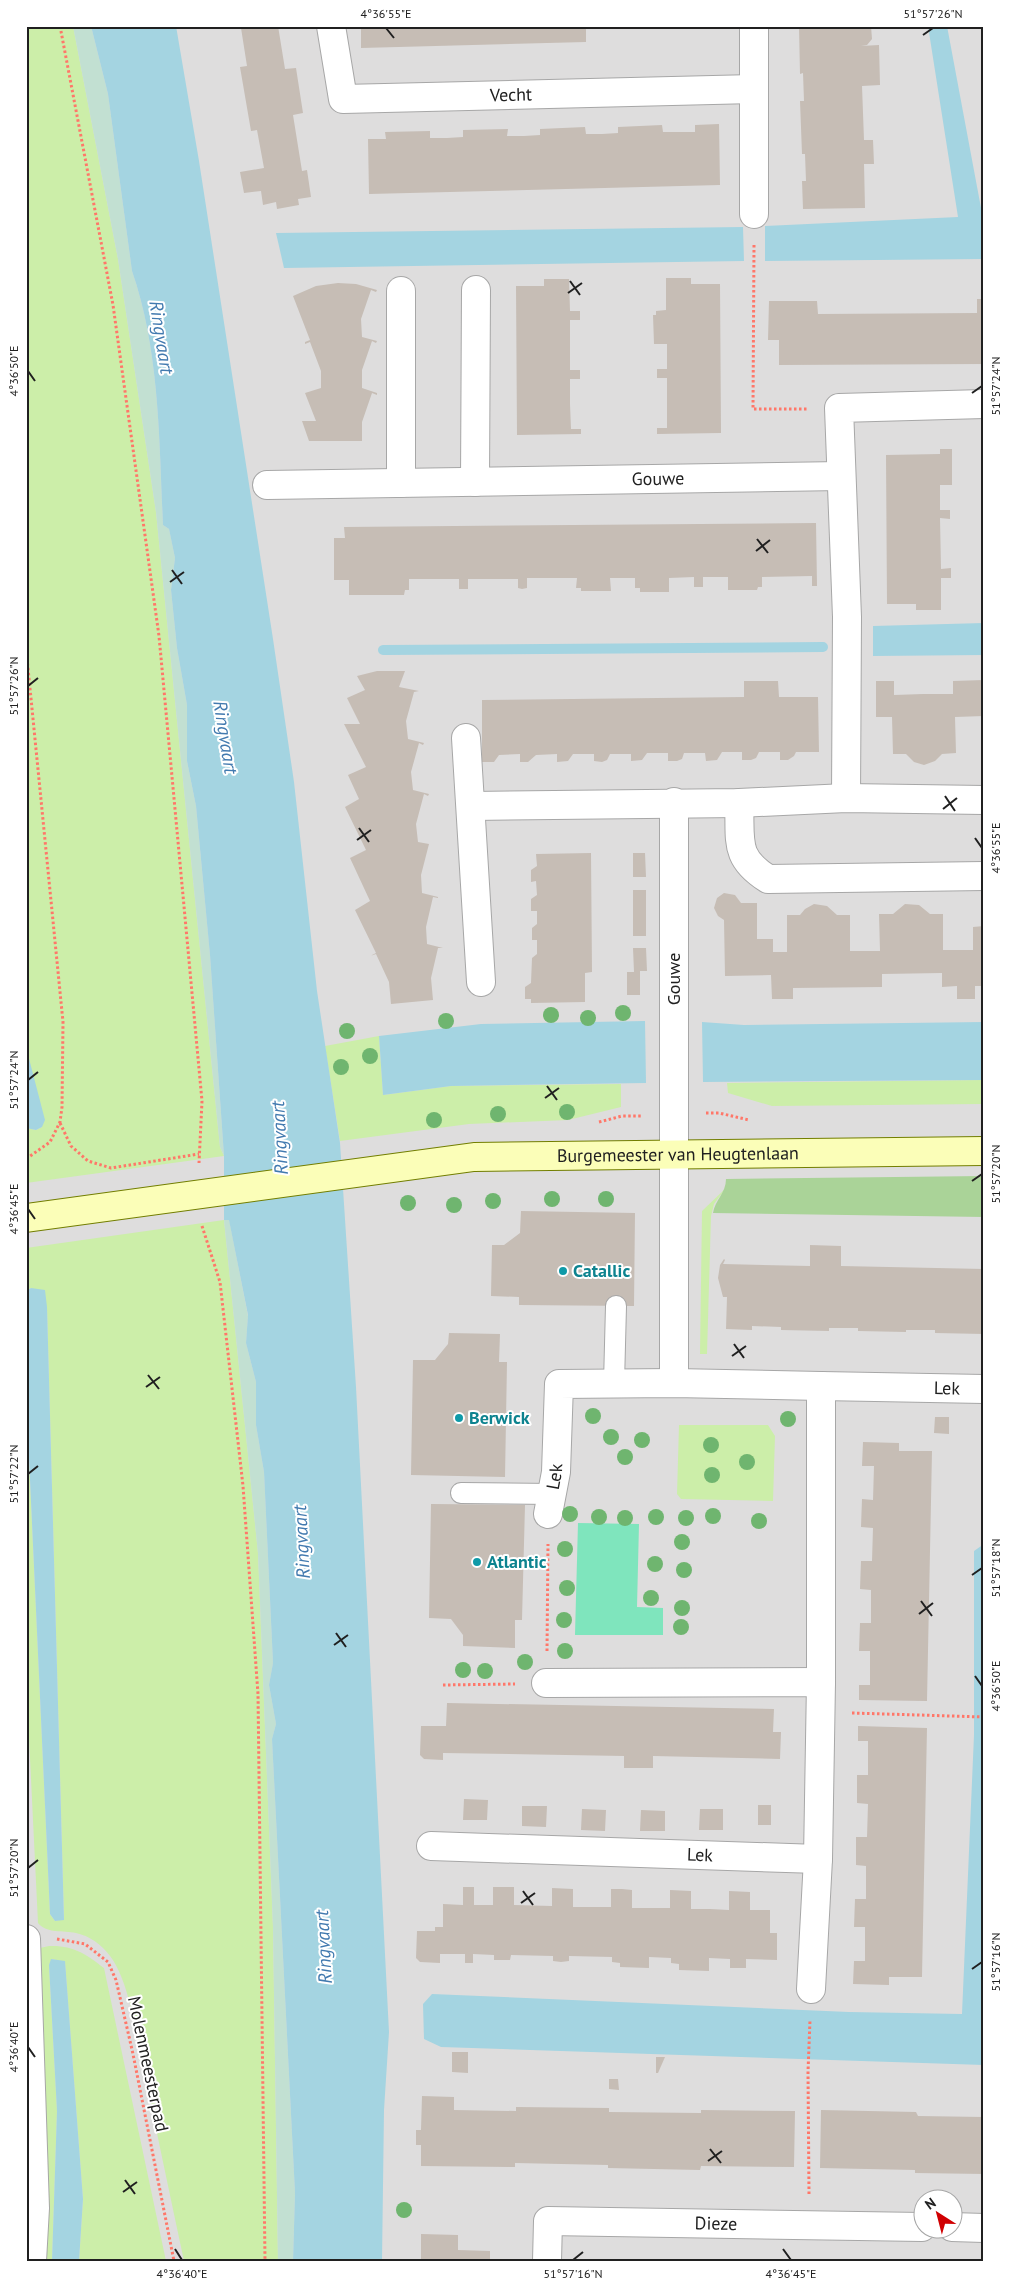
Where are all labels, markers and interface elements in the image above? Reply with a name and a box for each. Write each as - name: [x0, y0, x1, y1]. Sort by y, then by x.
- text: 4°36'55"E: [361, 6, 411, 21]
- text: 51°57'26"N: [903, 6, 963, 21]
- street label: Vecht: [489, 82, 532, 106]
- water label: Ringvaart: [144, 299, 180, 376]
- text: 4°36'50"E: [6, 346, 21, 396]
- text: 51°57'24"N: [988, 356, 1003, 416]
- street label: Gouwe: [631, 466, 684, 490]
- text: 51°57'26"N: [6, 656, 21, 716]
- water label: Ringvaart: [208, 699, 244, 776]
- text: 4°36'55"E: [988, 823, 1003, 873]
- street label: Gouwe: [662, 953, 685, 1005]
- text: 51°57'24"N: [6, 1050, 21, 1110]
- water label: Ringvaart: [265, 1100, 293, 1175]
- street label: Burgemeester van Heugtenlaan: [557, 1141, 799, 1167]
- text: 51°57'20"N: [988, 1144, 1003, 1204]
- text: 4°36'45"E: [6, 1184, 21, 1234]
- place label: Catallic: [573, 1259, 630, 1282]
- marker: Catallic: [557, 1265, 569, 1277]
- street label: Lek: [934, 1376, 961, 1400]
- place label: Berwick: [469, 1406, 530, 1429]
- marker: Berwick: [453, 1412, 465, 1424]
- text: 51°57'22"N: [6, 1444, 21, 1504]
- street label: Lek: [541, 1463, 567, 1492]
- water label: Ringvaart: [287, 1504, 315, 1579]
- text: 51°57'18"N: [988, 1538, 1003, 1598]
- place label: Atlantic: [487, 1550, 547, 1573]
- marker: Atlantic: [471, 1556, 483, 1568]
- text: 4°36'50"E: [988, 1661, 1003, 1711]
- text: 51°57'20"N: [6, 1838, 21, 1898]
- street label: Lek: [686, 1843, 714, 1866]
- water label: Ringvaart: [309, 1909, 337, 1984]
- text: 51°57'16"N: [988, 1932, 1003, 1992]
- street label: Molenmeesterpad: [123, 1994, 174, 2134]
- text: 4°36'40"E: [6, 2022, 21, 2072]
- north arrow: [912, 2190, 962, 2240]
- text: N: [921, 2193, 939, 2213]
- street label: Dieze: [695, 2211, 737, 2235]
- text: 4°36'40"E: [157, 2266, 207, 2281]
- text: 51°57'16"N: [543, 2266, 603, 2281]
- text: 4°36'45"E: [766, 2266, 816, 2281]

